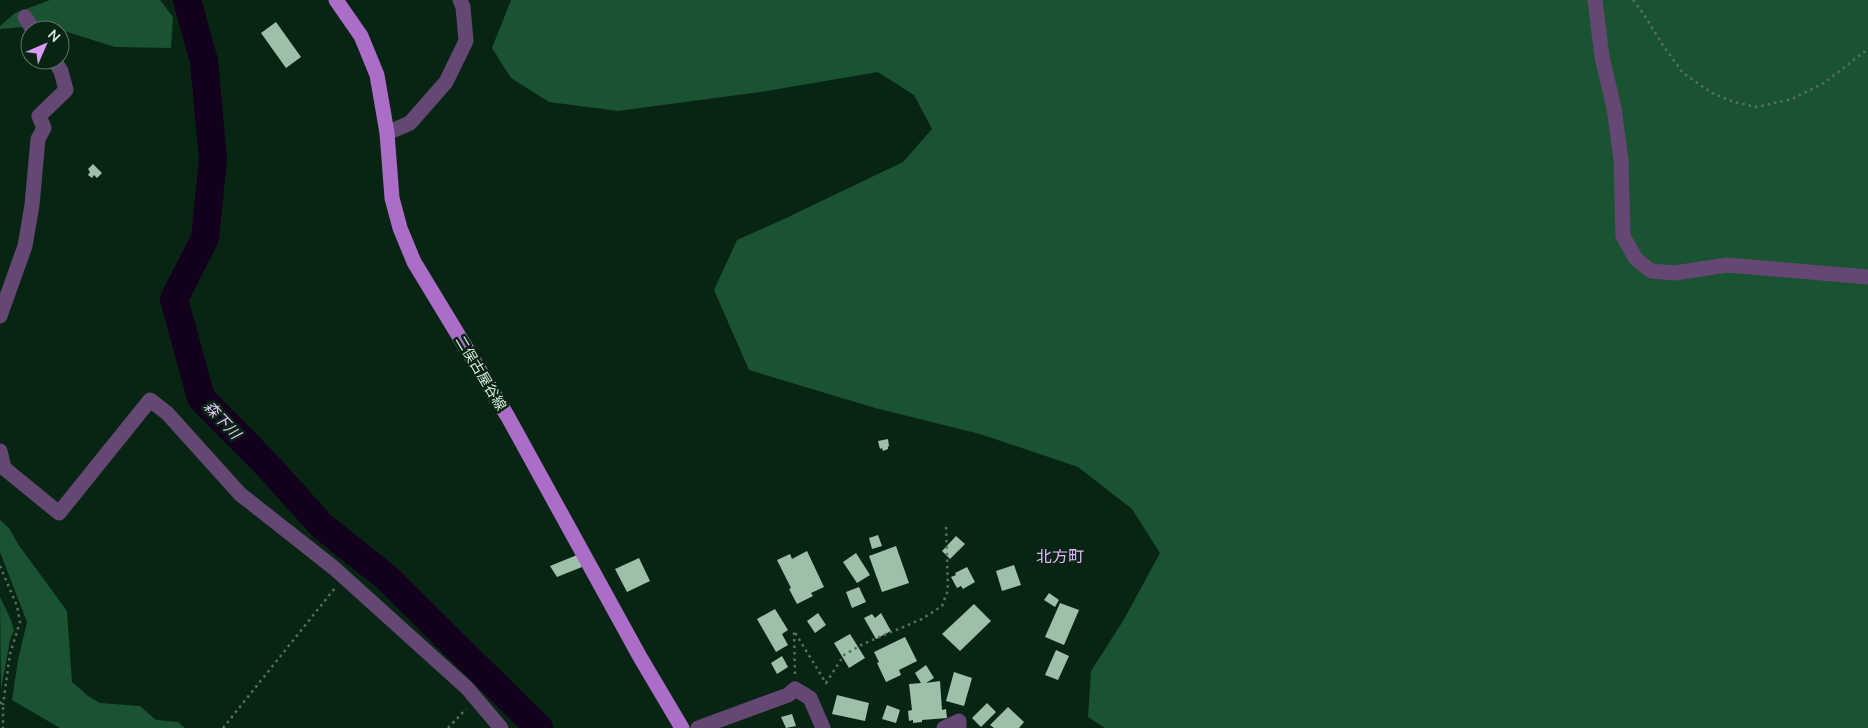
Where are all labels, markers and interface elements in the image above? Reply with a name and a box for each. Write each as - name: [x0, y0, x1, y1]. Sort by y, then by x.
- north arrow: [20, 20, 70, 70]
- text: N: [44, 26, 64, 46]
- street label: 二俣古屋谷線: [452, 332, 510, 414]
- water label: 森下川: [200, 397, 246, 444]
- district label: 北方町: [1036, 546, 1084, 566]

